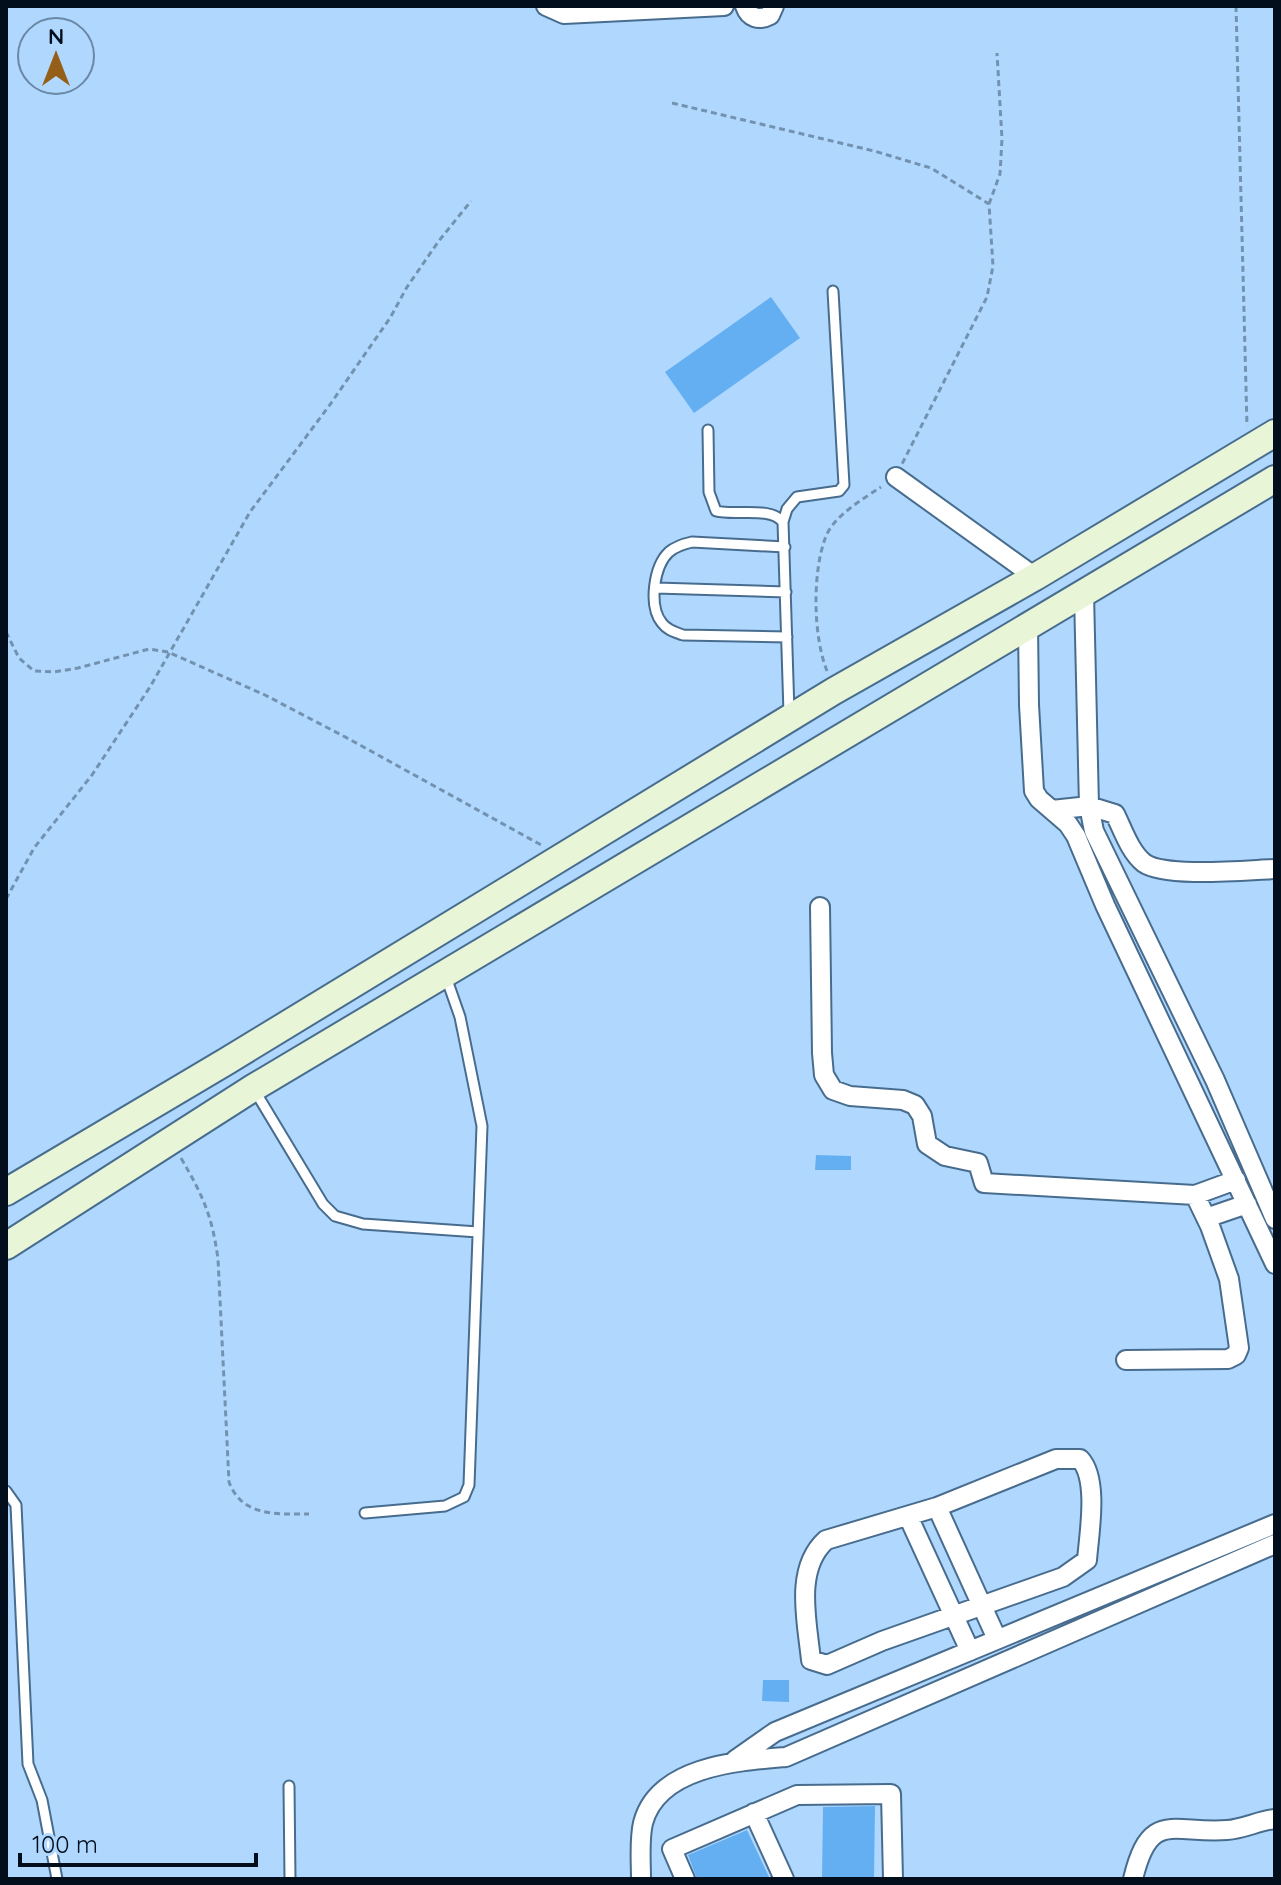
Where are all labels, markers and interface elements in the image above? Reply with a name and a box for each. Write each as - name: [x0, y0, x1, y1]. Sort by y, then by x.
- north arrow: [16, 16, 96, 96]
- text: N: [48, 22, 64, 50]
- scale bar: [20, 1817, 256, 1867]
- text: 100 m: [32, 1829, 98, 1859]

